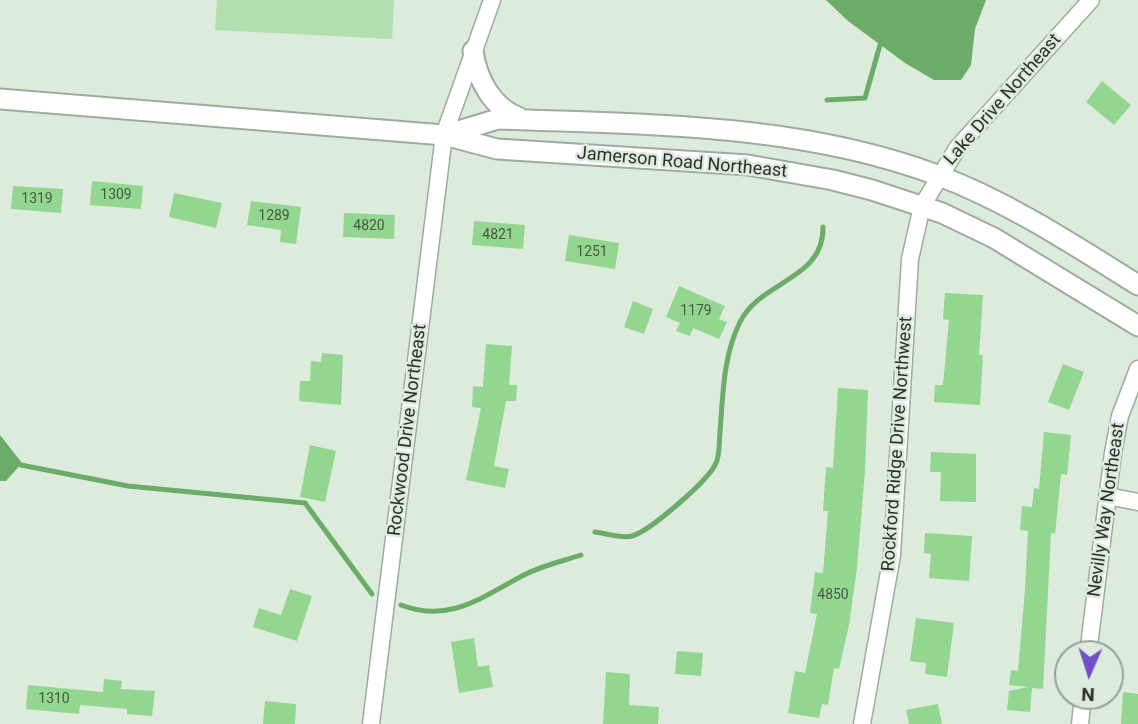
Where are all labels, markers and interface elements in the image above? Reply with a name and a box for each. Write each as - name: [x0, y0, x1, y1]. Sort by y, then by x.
- street label: Lake Drive Northeast: [940, 30, 1066, 170]
- street label: Jamerson Road Northeast: [576, 143, 788, 183]
- house number: 1309: [100, 187, 132, 203]
- house number: 1319: [21, 191, 53, 207]
- house number: 1289: [258, 208, 290, 224]
- house number: 4820: [353, 218, 385, 234]
- house number: 4821: [482, 227, 514, 243]
- house number: 1251: [576, 244, 608, 260]
- house number: 1179: [680, 303, 712, 319]
- street label: Rockford Ridge Drive Northwest: [878, 316, 918, 572]
- street label: Rockwood Drive Northeast: [384, 323, 432, 537]
- street label: Nevilly Way Northeast: [1084, 422, 1130, 598]
- house number: 4850: [817, 587, 849, 603]
- north arrow: [1054, 640, 1124, 710]
- text: N: [1081, 683, 1095, 706]
- house number: 1310: [38, 691, 70, 707]

